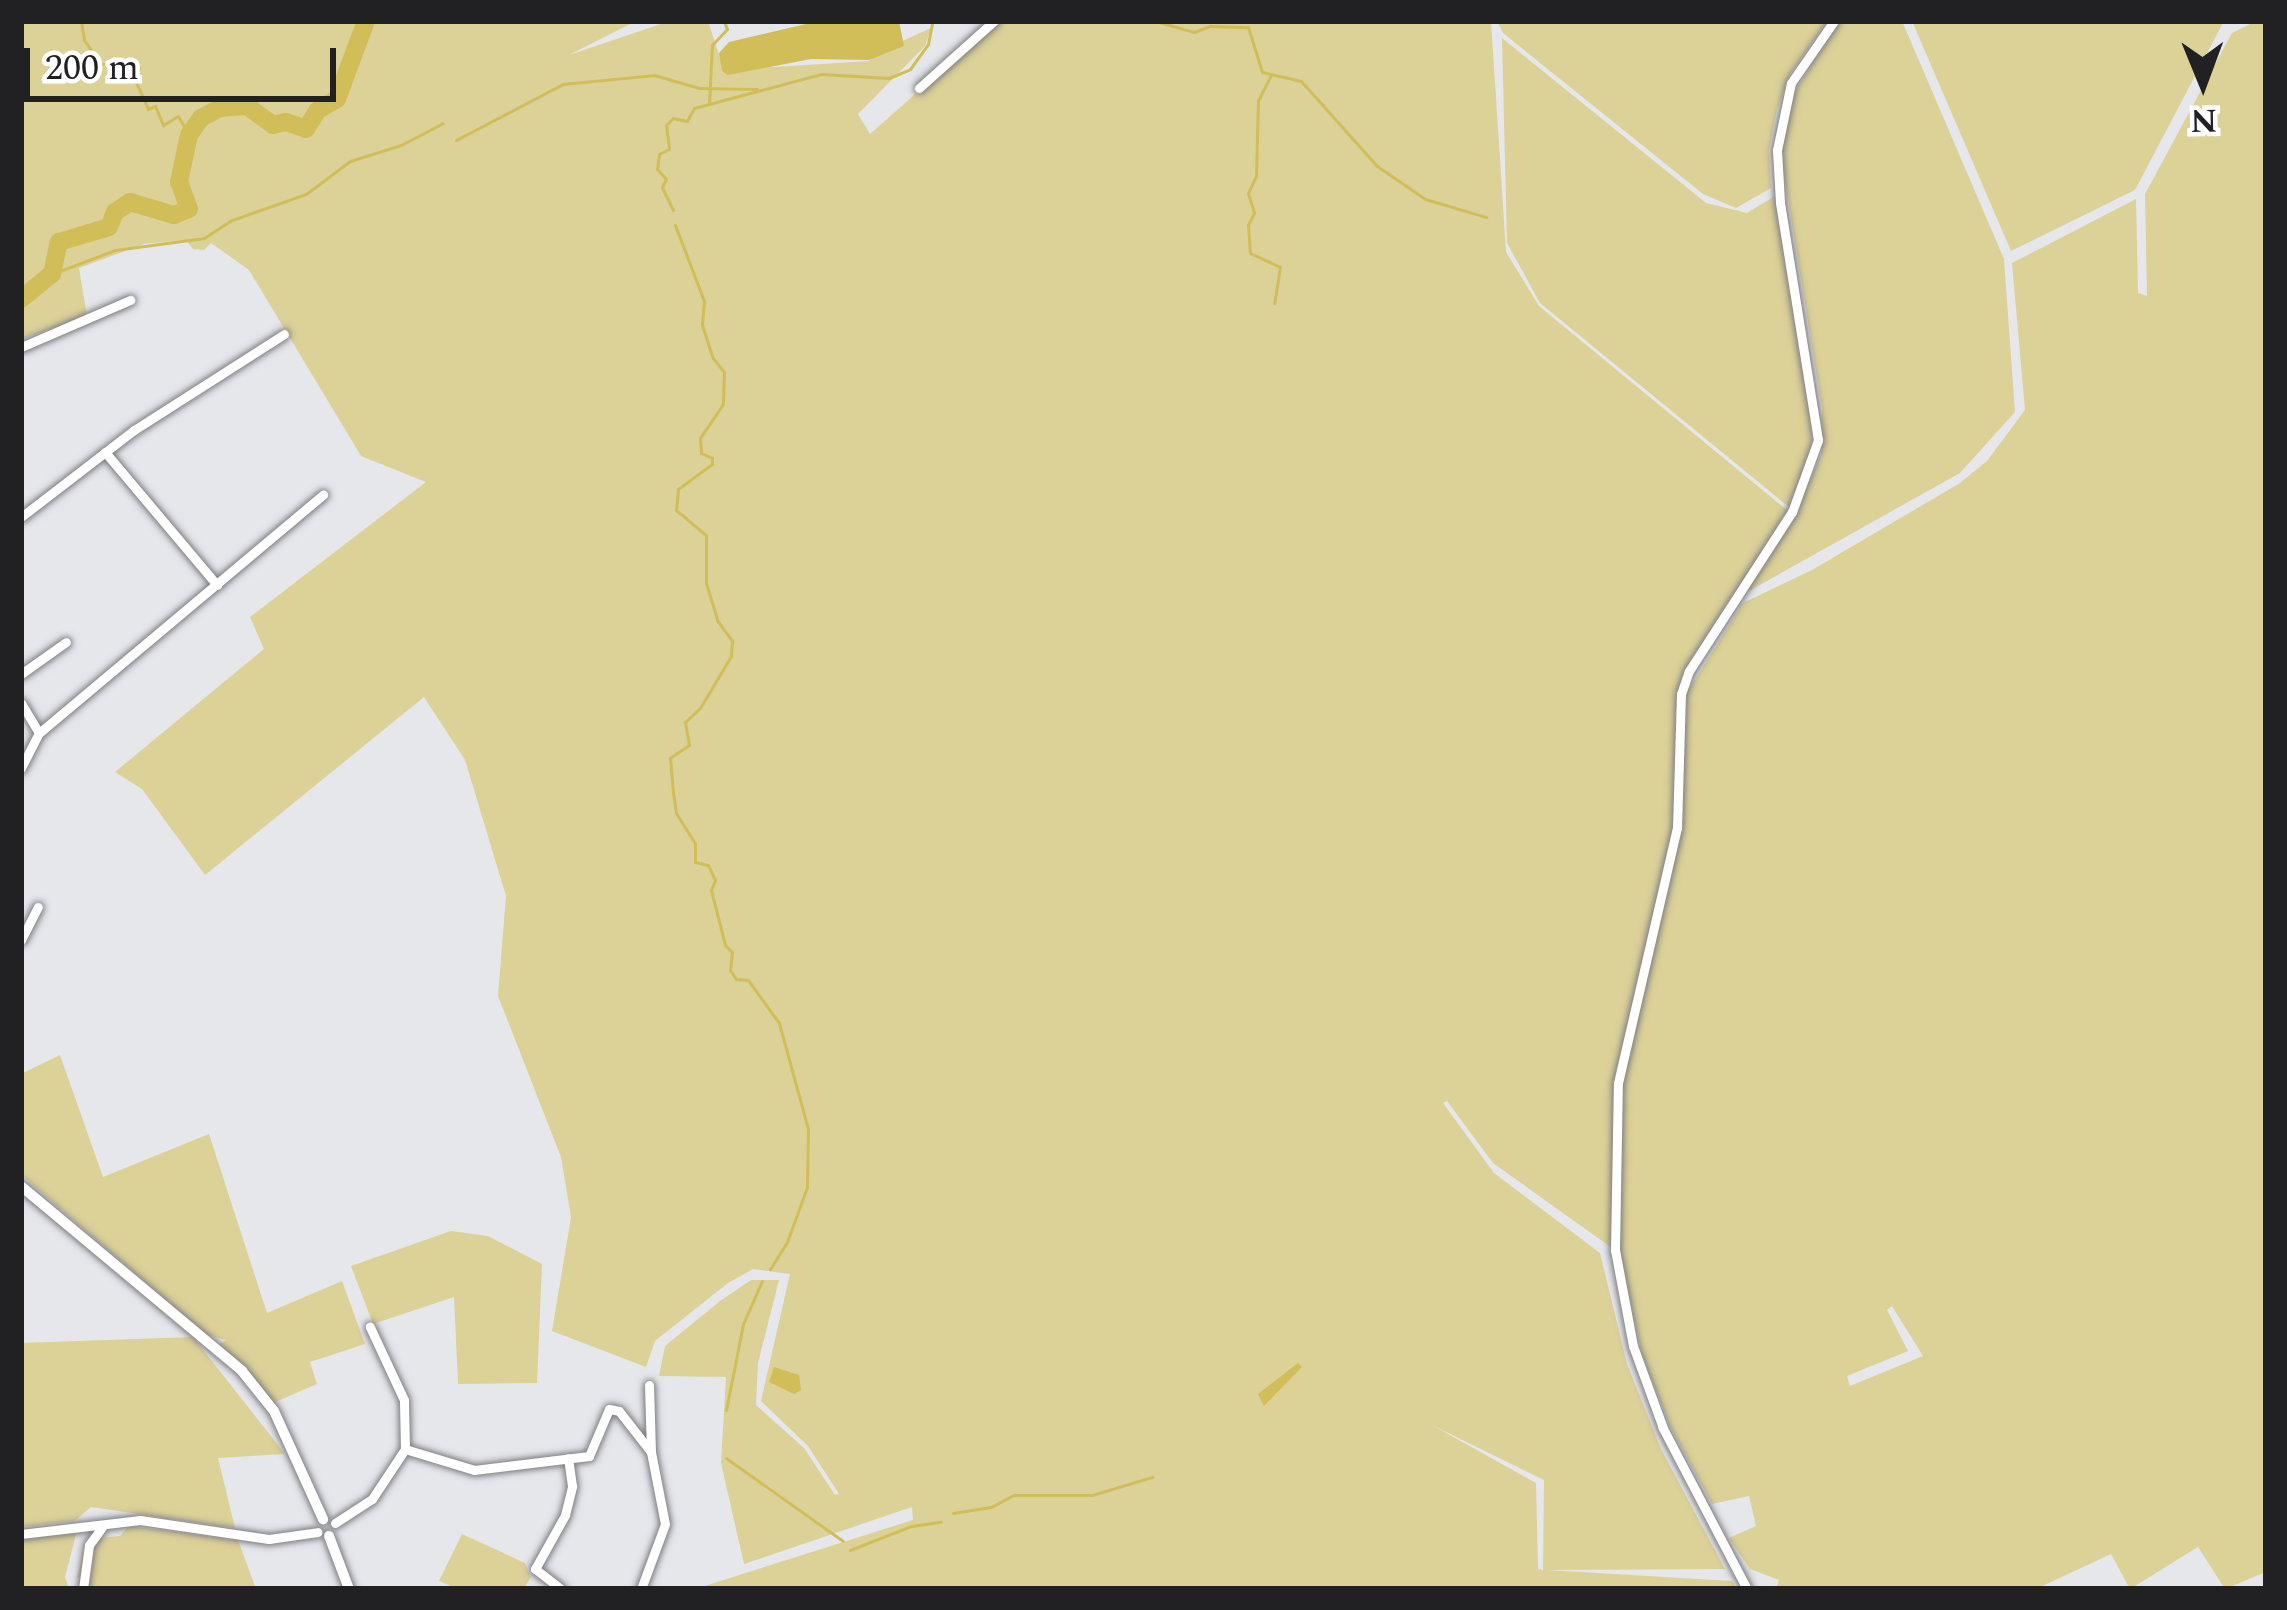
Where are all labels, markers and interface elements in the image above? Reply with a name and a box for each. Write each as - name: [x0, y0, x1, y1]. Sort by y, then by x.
- scale bar: [30, 24, 342, 98]
- north arrow: [2143, 24, 2263, 144]
- text: 200 m: [45, 41, 139, 96]
- text: N: [2190, 95, 2218, 145]

